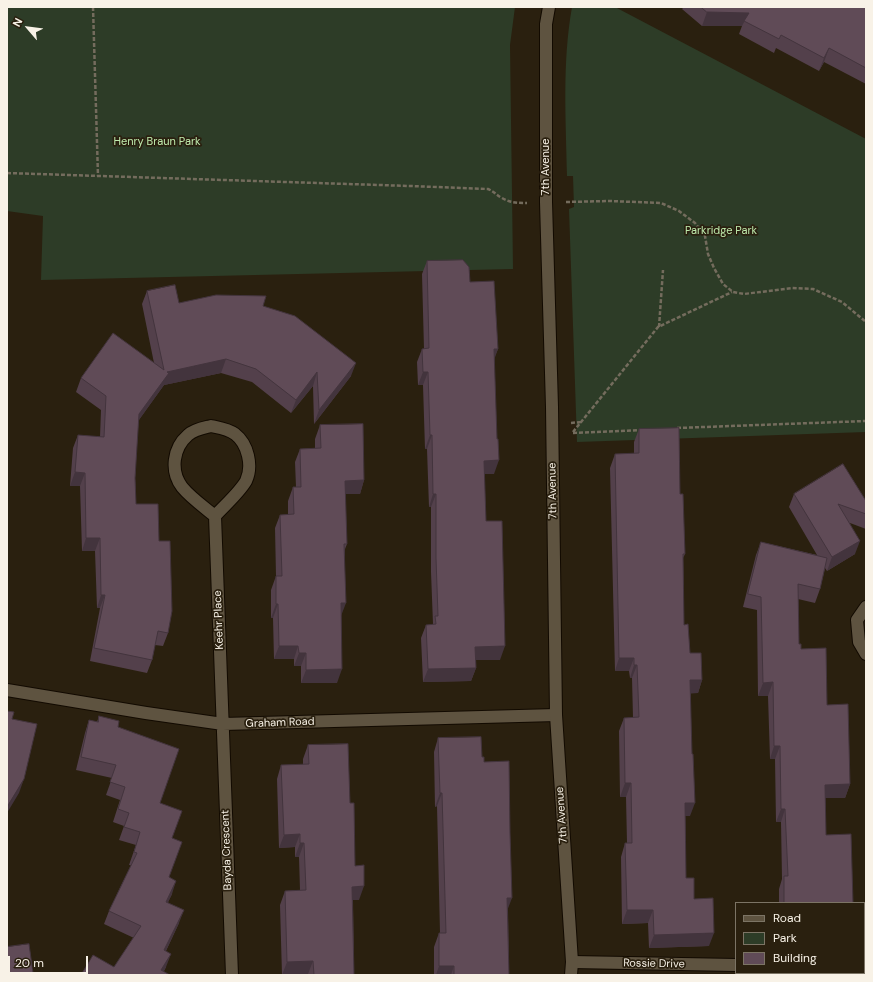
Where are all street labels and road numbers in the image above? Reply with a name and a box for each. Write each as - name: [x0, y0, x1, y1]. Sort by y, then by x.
- street label: 7th Avenue: [539, 139, 553, 195]
- street label: 7th Avenue: [546, 462, 560, 520]
- street label: Keehr Place: [211, 590, 227, 650]
- street label: Graham Road: [245, 715, 315, 731]
- street label: 7th Avenue: [553, 786, 571, 844]
- street label: Bayda Crescent: [219, 810, 235, 890]
- street label: Rossie Drive: [623, 957, 685, 971]

